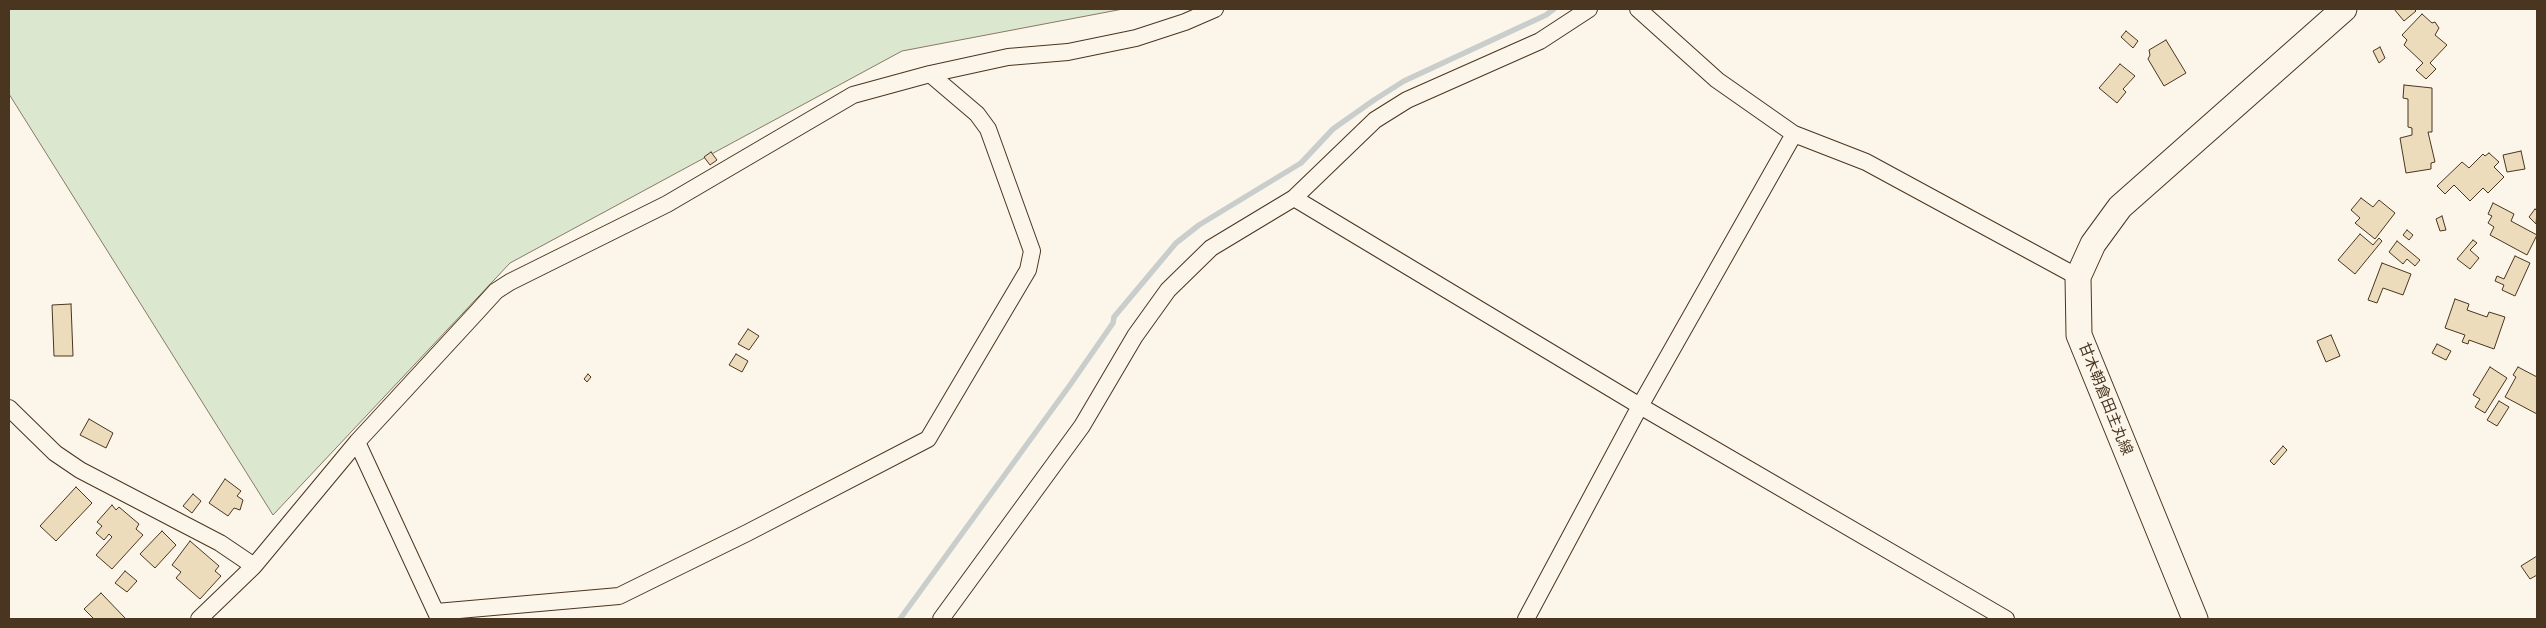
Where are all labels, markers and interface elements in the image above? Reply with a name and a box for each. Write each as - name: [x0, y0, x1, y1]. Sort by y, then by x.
- street label: 甘木朝倉田主丸線: [2074, 340, 2136, 458]

